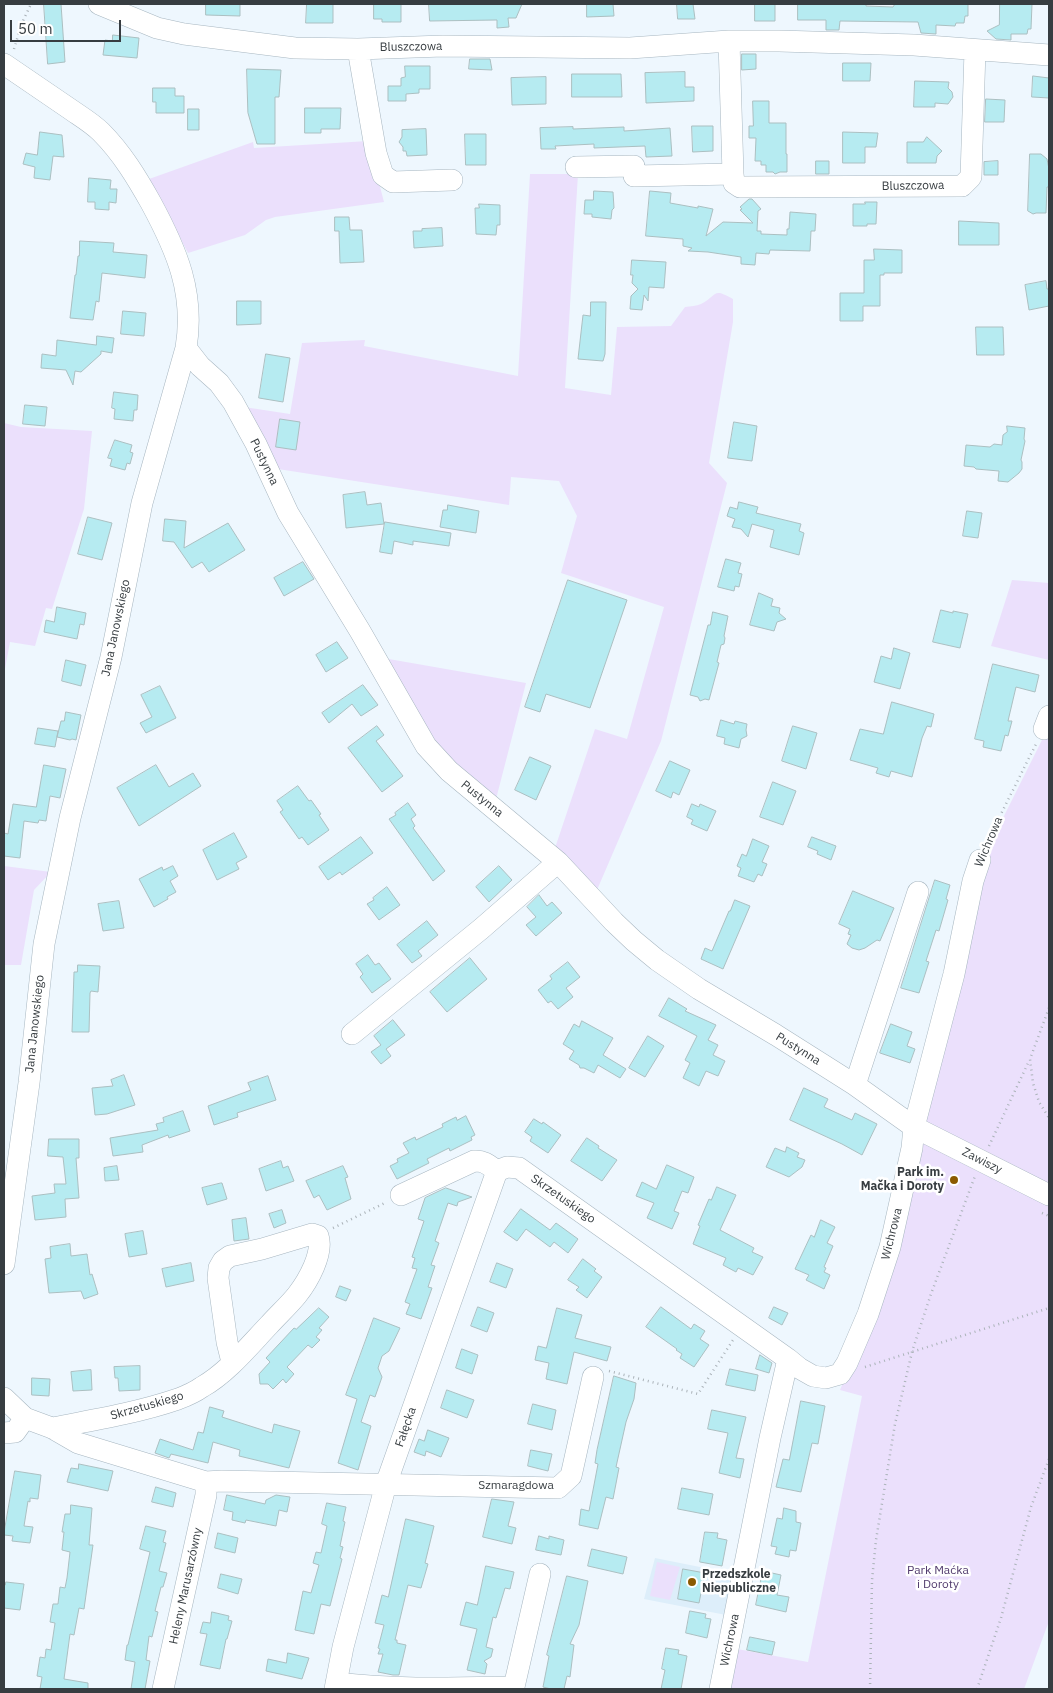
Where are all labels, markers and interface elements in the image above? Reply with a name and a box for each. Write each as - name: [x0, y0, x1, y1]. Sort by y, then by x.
- scale bar: [12, 10, 124, 42]
- text: 50 m: [18, 19, 53, 38]
- street label: Bluszczowa: [380, 39, 442, 55]
- street label: Bluszczowa: [882, 178, 944, 194]
- street label: Pustynna: [247, 436, 281, 488]
- street label: Jana Janowskiego: [99, 578, 133, 678]
- street label: Pustynna: [458, 778, 506, 820]
- street label: Wichrowa: [972, 815, 1006, 869]
- street label: Jana Janowskiego: [23, 974, 47, 1074]
- street label: Pustynna: [773, 1030, 823, 1068]
- street label: Zawiszy: [960, 1145, 1004, 1177]
- place label: Park im. Mačka i Doroty: [861, 1166, 944, 1194]
- street label: Skrzetuskiego: [528, 1171, 598, 1227]
- marker: Park im. Mačka i Doroty: [948, 1174, 960, 1186]
- street label: Wichrowa: [879, 1207, 905, 1261]
- street label: Skrzetuskiego: [109, 1389, 185, 1423]
- street label: Fałęcka: [392, 1405, 420, 1449]
- street label: Szmaragdowa: [478, 1479, 554, 1493]
- street label: Heleny Marusarzówny: [167, 1527, 205, 1645]
- park label: Park Maćka i Doroty: [907, 1564, 969, 1592]
- place label: Przedszkole Niepubliczne: [702, 1568, 776, 1596]
- marker: Przedszkole Niepubliczne: [686, 1576, 698, 1588]
- street label: Wichrowa: [717, 1613, 743, 1667]

